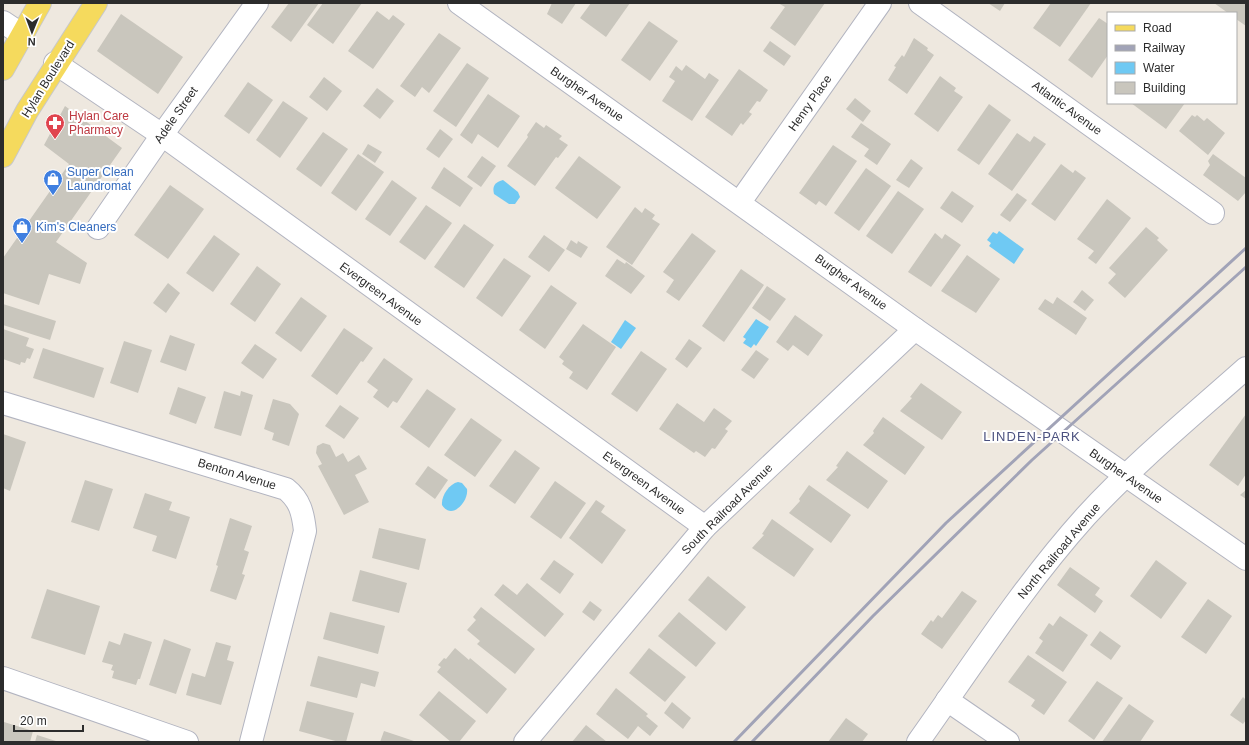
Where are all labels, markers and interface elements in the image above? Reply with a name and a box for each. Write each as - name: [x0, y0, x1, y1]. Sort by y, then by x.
- north arrow: [12, 12, 52, 52]
- legend: [1107, 12, 1237, 104]
- text: Road: [1143, 21, 1172, 35]
- text: N: [28, 36, 36, 48]
- street label: Hylan Boulevard: [19, 38, 77, 120]
- text: Railway: [1143, 41, 1185, 55]
- text: Water: [1143, 61, 1175, 75]
- street label: Burgher Avenue: [548, 64, 626, 125]
- street label: Henry Place: [786, 72, 835, 134]
- street label: Atlantic Avenue: [1030, 78, 1105, 138]
- text: Building: [1143, 81, 1186, 95]
- street label: Adele Street: [151, 83, 201, 146]
- place label: Hylan Care Pharmacy: [69, 109, 129, 137]
- pharmacy icon: Hylan Care Pharmacy: [44, 112, 66, 140]
- place label: Super Clean Laundromat: [67, 165, 134, 193]
- shop icon: Super Clean Laundromat: [42, 168, 64, 196]
- shop icon: Kim's Cleaners: [11, 216, 33, 244]
- place label: Kim's Cleaners: [36, 220, 116, 234]
- street label: Burgher Avenue: [812, 251, 890, 313]
- street label: Evergreen Avenue: [337, 259, 425, 329]
- district label: LINDEN-PARK: [983, 429, 1081, 444]
- street label: Burgher Avenue: [1087, 446, 1165, 507]
- street label: Evergreen Avenue: [600, 448, 688, 518]
- street label: Benton Avenue: [196, 455, 278, 493]
- street label: South Railroad Avenue: [679, 460, 776, 557]
- street label: North Railroad Avenue: [1015, 500, 1103, 602]
- scale bar: [14, 707, 83, 733]
- text: 20 m: [20, 714, 47, 728]

